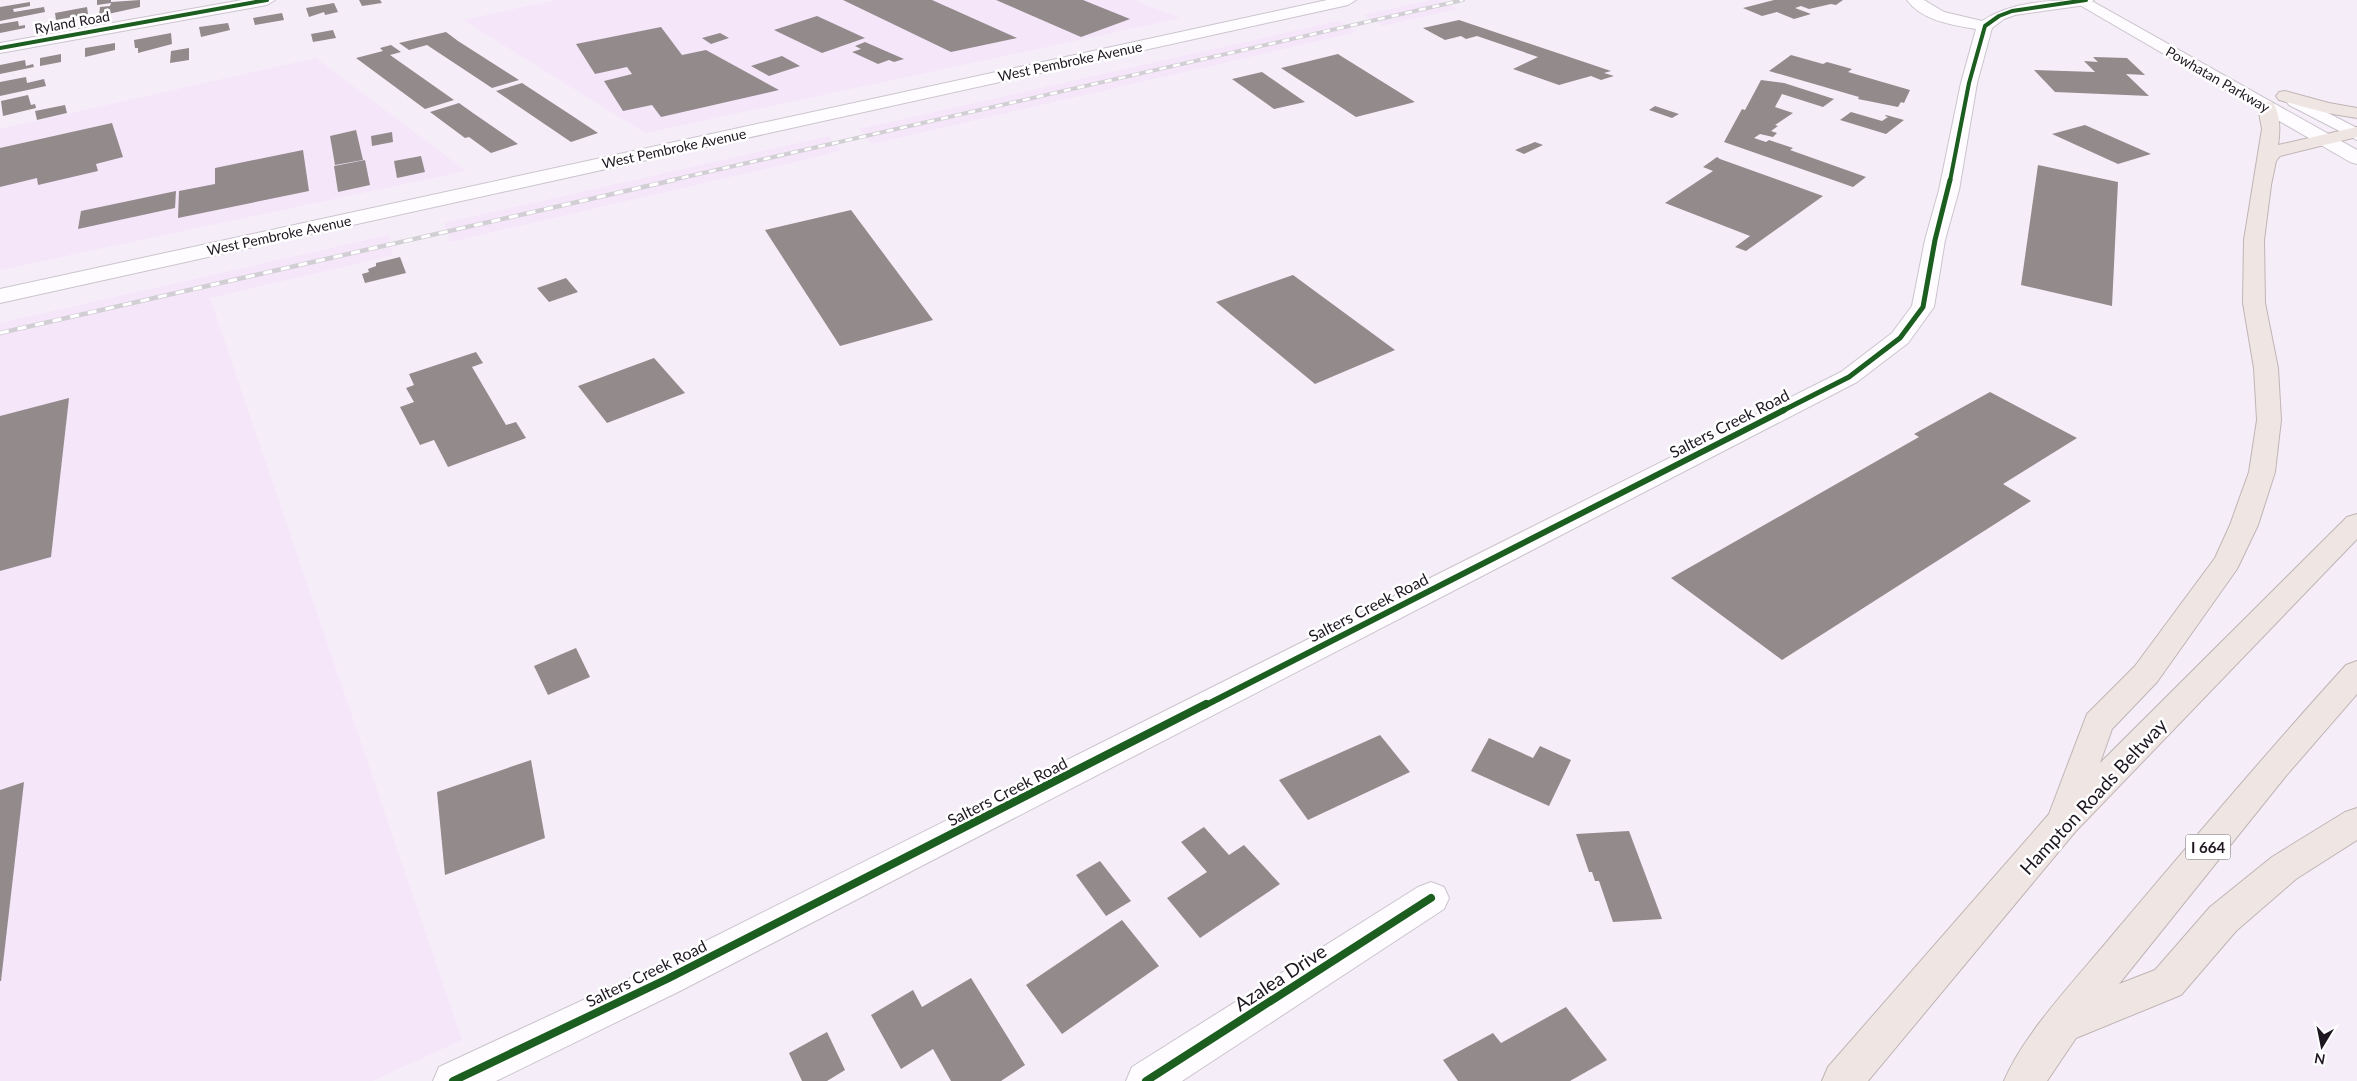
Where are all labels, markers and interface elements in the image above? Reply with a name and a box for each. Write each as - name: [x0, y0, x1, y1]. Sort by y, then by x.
- street label: Ryland Road: [33, 7, 111, 37]
- street label: West Pembroke Avenue: [996, 37, 1144, 85]
- street label: Powhatan Parkway: [2163, 42, 2274, 116]
- street label: West Pembroke Avenue: [600, 124, 748, 172]
- street label: West Pembroke Avenue: [205, 211, 353, 259]
- street label: Salters Creek Road: [1666, 385, 1792, 461]
- street label: Salters Creek Road: [1305, 569, 1431, 645]
- street label: Hampton Roads Beltway: [2015, 713, 2172, 879]
- street label: Salters Creek Road: [944, 753, 1070, 829]
- road number: I 664: [2186, 834, 2230, 860]
- street label: Salters Creek Road: [583, 936, 709, 1010]
- street label: Azalea Drive: [1230, 939, 1330, 1015]
- north arrow: [2297, 1021, 2347, 1071]
- text: N: [2313, 1050, 2326, 1069]

